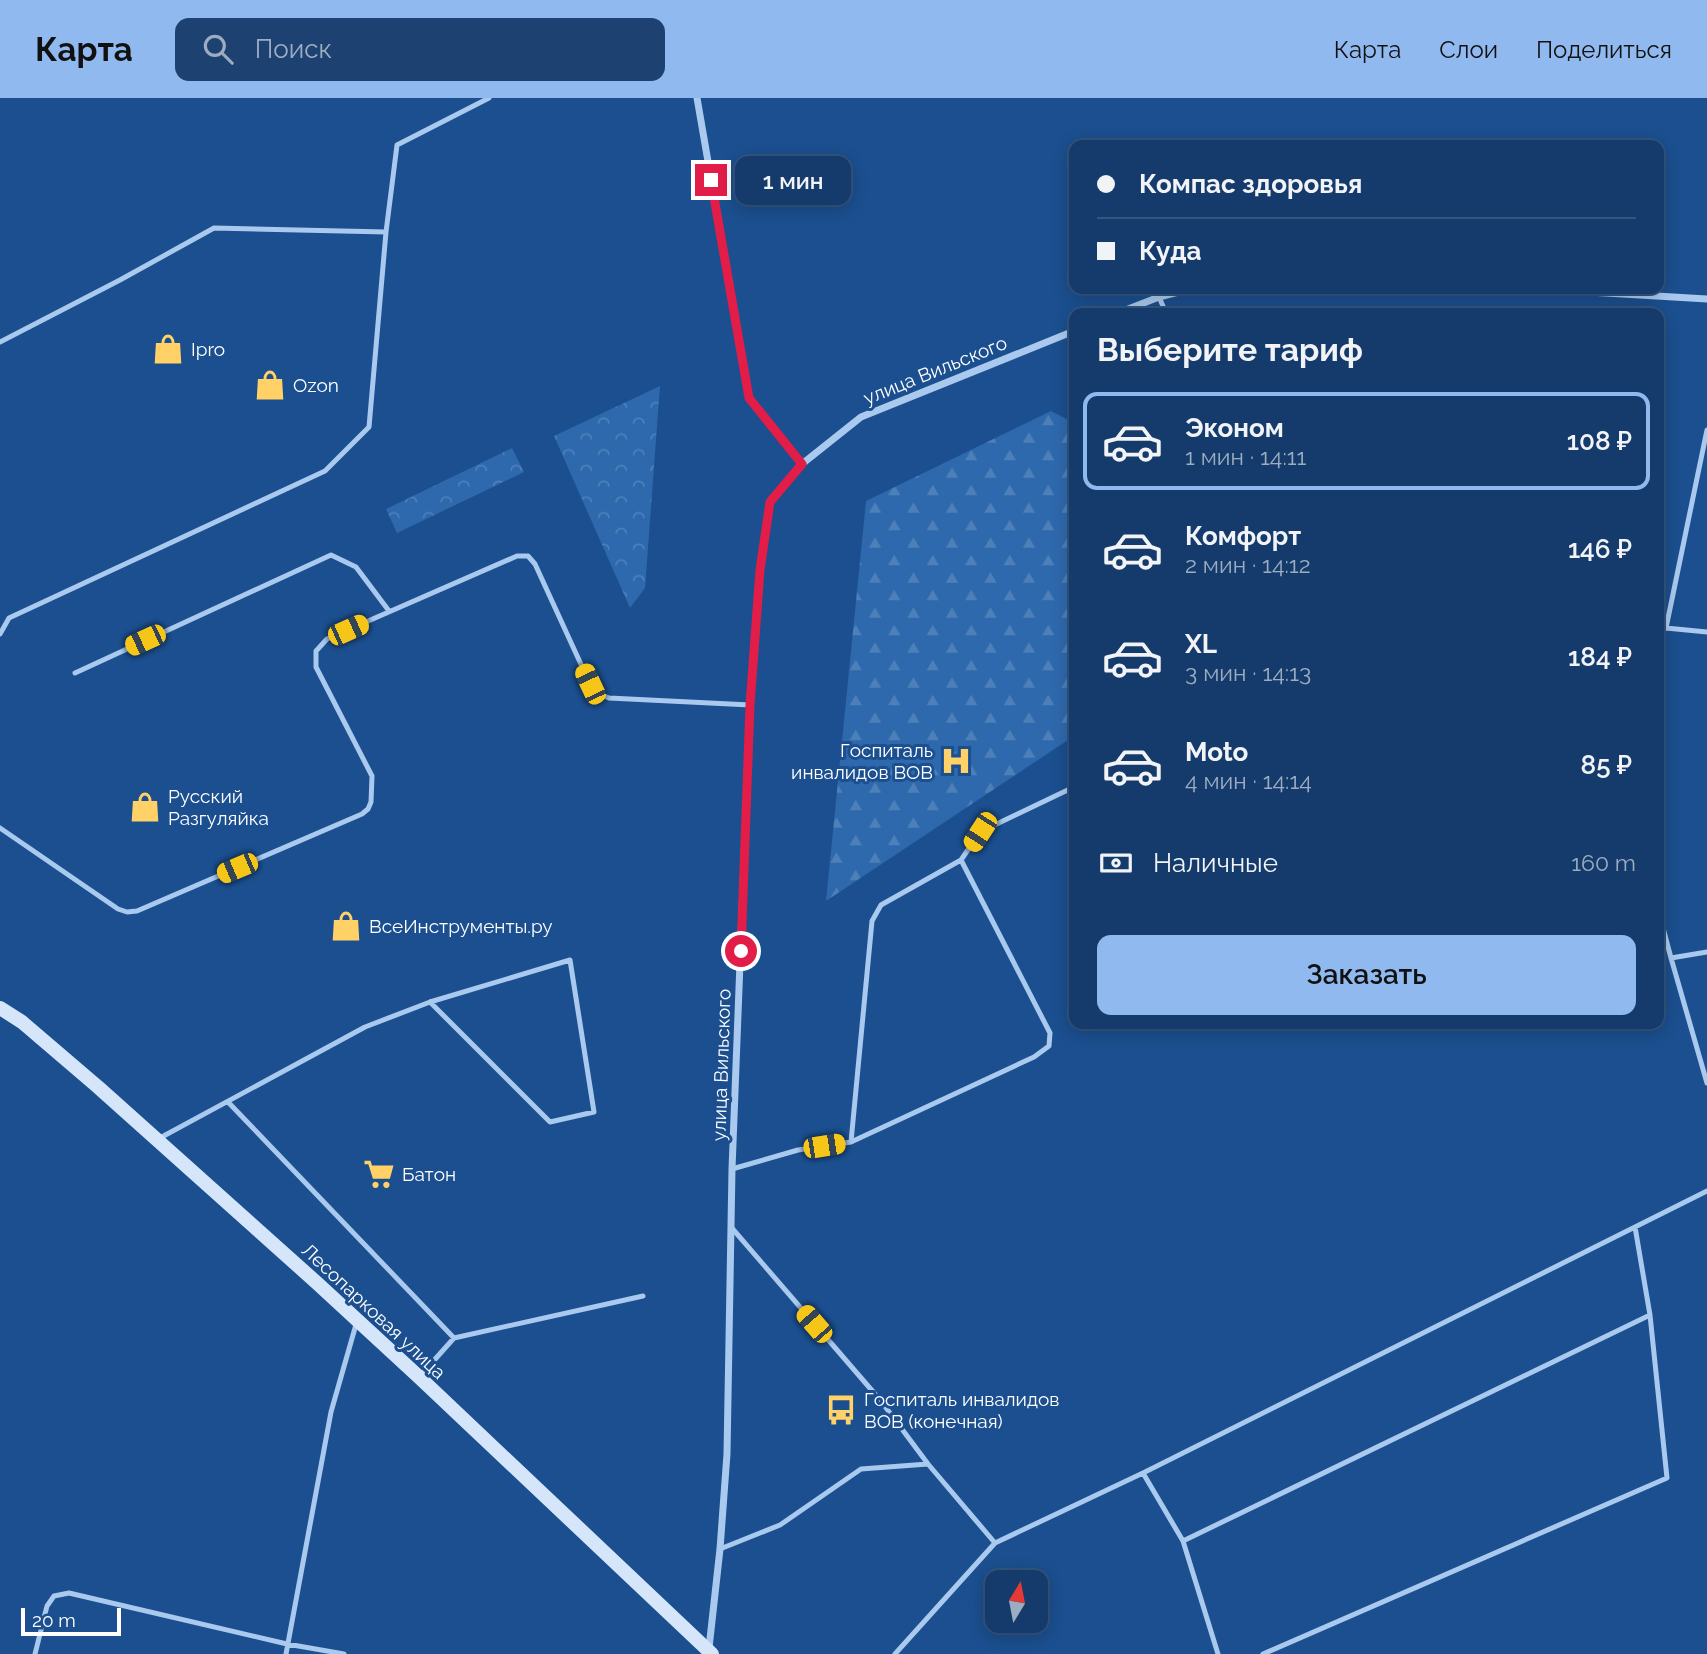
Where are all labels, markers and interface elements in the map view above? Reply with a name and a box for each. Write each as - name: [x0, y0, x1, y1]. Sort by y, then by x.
- search box: [175, 18, 665, 81]
- text: Карта: [35, 30, 133, 69]
- icon: search: [199, 30, 237, 68]
- text: Поиск: [255, 34, 332, 64]
- text: Карта: [1334, 35, 1401, 64]
- text: Слои: [1439, 35, 1498, 64]
- text: Поделиться: [1536, 35, 1672, 64]
- callout: 1 мин: [736, 155, 851, 204]
- route end: [695, 164, 727, 196]
- text: 1 мин: [763, 167, 823, 194]
- text: Компас здоровья: [1139, 169, 1362, 199]
- text: Куда: [1139, 236, 1202, 266]
- street label: улица Вильского: [860, 331, 1010, 409]
- text: Выберите тариф: [1097, 331, 1363, 368]
- shop icon: Ipro: [151, 332, 185, 366]
- place label: Ipro: [191, 338, 225, 360]
- shop icon: Ozon: [253, 368, 287, 402]
- place label: Ozon: [293, 374, 339, 396]
- icon: car: [1101, 410, 1164, 473]
- text: Эконом: [1185, 413, 1284, 443]
- text: 108 ₽: [1567, 426, 1632, 456]
- text: 1 мин · 14:11: [1185, 443, 1306, 470]
- icon: car: [1101, 518, 1164, 581]
- text: Комфорт: [1185, 521, 1301, 551]
- text: 146 ₽: [1568, 534, 1632, 564]
- text: 2 мин · 14:12: [1185, 551, 1311, 578]
- car: [325, 612, 372, 648]
- car: [122, 622, 169, 658]
- icon: car: [1101, 626, 1164, 689]
- text: XL: [1185, 629, 1217, 659]
- text: 184 ₽: [1568, 642, 1632, 672]
- text: 3 мин · 14:13: [1185, 659, 1311, 686]
- car: [572, 661, 609, 707]
- icon: car: [1101, 734, 1164, 797]
- text: Moto: [1185, 737, 1248, 767]
- place label: Госпиталь инвалидов ВОВ: [791, 739, 933, 783]
- hospital icon: Госпиталь инвалидов ВОВ: [939, 744, 973, 778]
- text: 85 ₽: [1581, 750, 1632, 780]
- text: 4 мин · 14:14: [1185, 767, 1312, 794]
- place label: Русский Разгуляйка: [168, 785, 269, 829]
- shop icon: Русский Разгуляйка: [128, 790, 162, 824]
- car: [960, 809, 1001, 855]
- icon: cash: [1097, 844, 1135, 882]
- text: Наличные: [1153, 848, 1278, 878]
- text: 160 m: [1571, 849, 1636, 876]
- car: [214, 850, 261, 886]
- shop icon: ВсеИнструменты.ру: [329, 909, 363, 943]
- place label: ВсеИнструменты.ру: [369, 915, 553, 937]
- route start: [725, 935, 757, 967]
- button: Заказать: [1097, 935, 1636, 1015]
- street label: улица Вильского: [707, 988, 735, 1142]
- car: [802, 1132, 847, 1160]
- supermarket icon: Батон: [362, 1157, 396, 1191]
- place label: Батон: [402, 1163, 456, 1185]
- street label: Лесопарковая улица: [298, 1239, 450, 1383]
- car: [793, 1301, 836, 1347]
- place label: Госпиталь инвалидов ВОВ (конечная): [864, 1388, 1059, 1432]
- bus stop icon: Госпиталь инвалидов ВОВ (конечная): [824, 1393, 858, 1427]
- north arrow: [985, 1570, 1048, 1633]
- map controls: [985, 1570, 1048, 1633]
- scale bar: [21, 1605, 121, 1637]
- text: 20 m: [32, 1609, 76, 1631]

